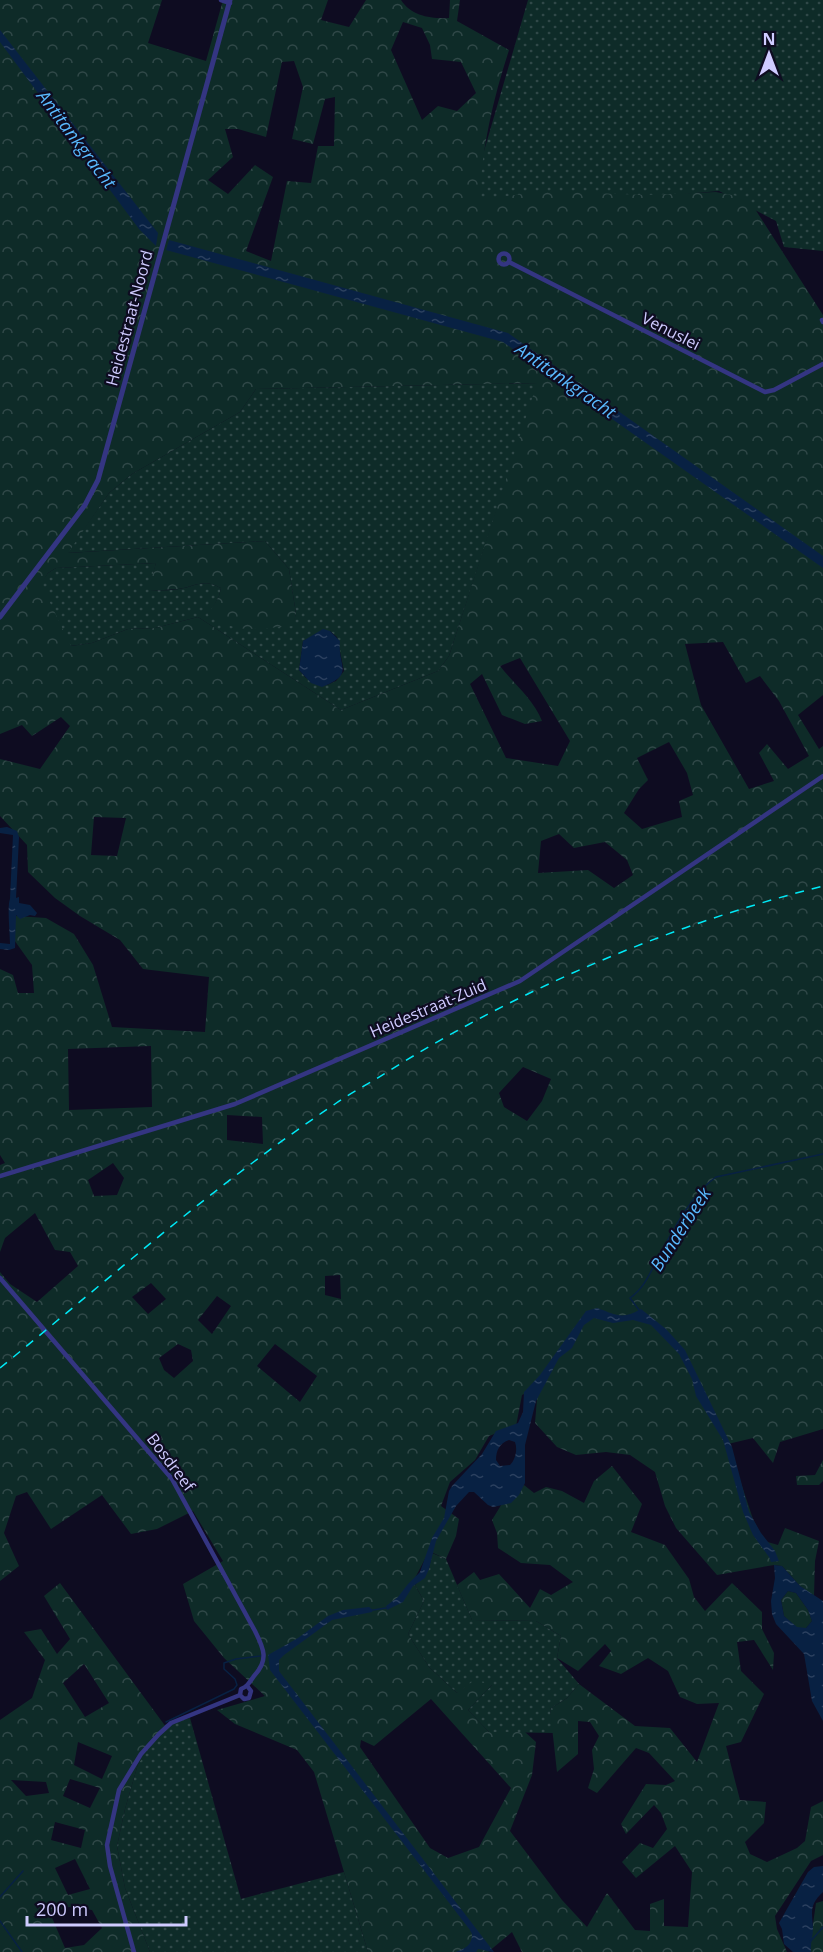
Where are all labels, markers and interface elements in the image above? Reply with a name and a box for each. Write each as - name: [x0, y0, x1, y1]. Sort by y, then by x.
- north arrow: [739, 24, 799, 84]
- text: N: [762, 28, 776, 50]
- water label: Antitankgracht: [31, 83, 123, 194]
- street label: Heidestraat-Noord: [100, 248, 158, 388]
- street label: Venuslei: [638, 307, 704, 355]
- water label: Antitankgracht: [509, 335, 622, 424]
- street label: Heidestraat-Zuid: [366, 973, 490, 1043]
- water label: Bunderbeek: [644, 1182, 717, 1275]
- street label: Bosdreef: [142, 1429, 201, 1497]
- scale bar: [27, 1889, 186, 1927]
- text: 200 m: [36, 1897, 88, 1921]

